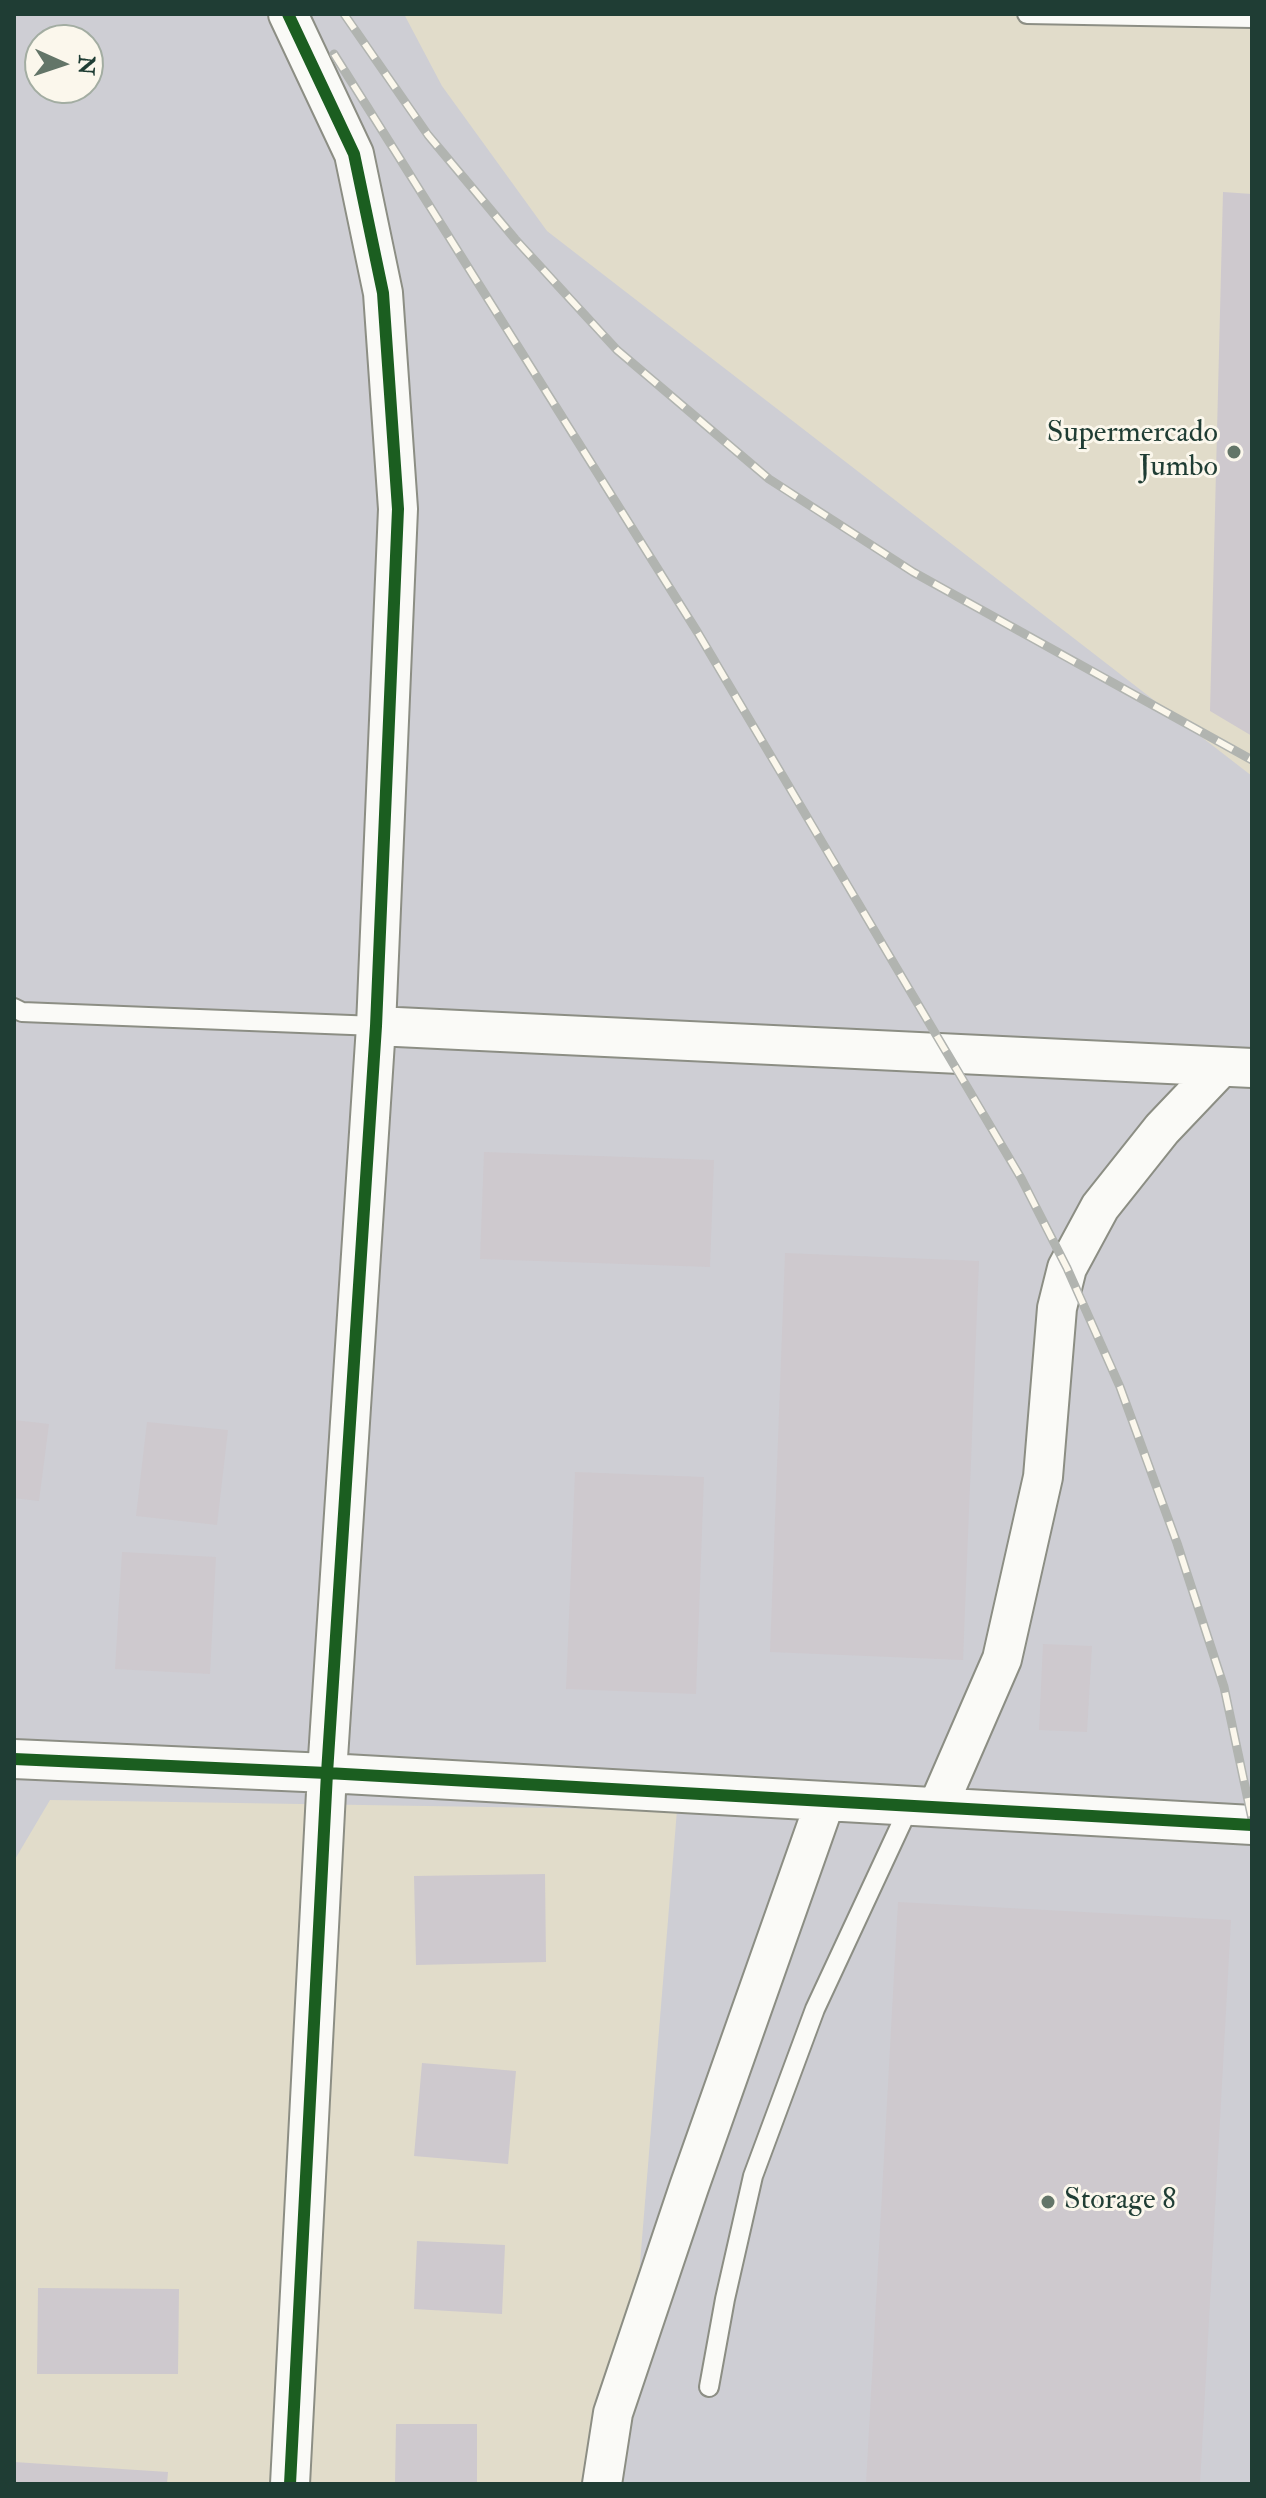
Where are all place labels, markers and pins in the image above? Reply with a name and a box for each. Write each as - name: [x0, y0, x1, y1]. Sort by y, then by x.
- place label: Supermercado Jumbo: [1047, 417, 1218, 488]
- marker: Supermercado Jumbo: [1225, 443, 1243, 461]
- place label: Storage 8: [1064, 2184, 1176, 2220]
- marker: Storage 8: [1039, 2193, 1057, 2211]

